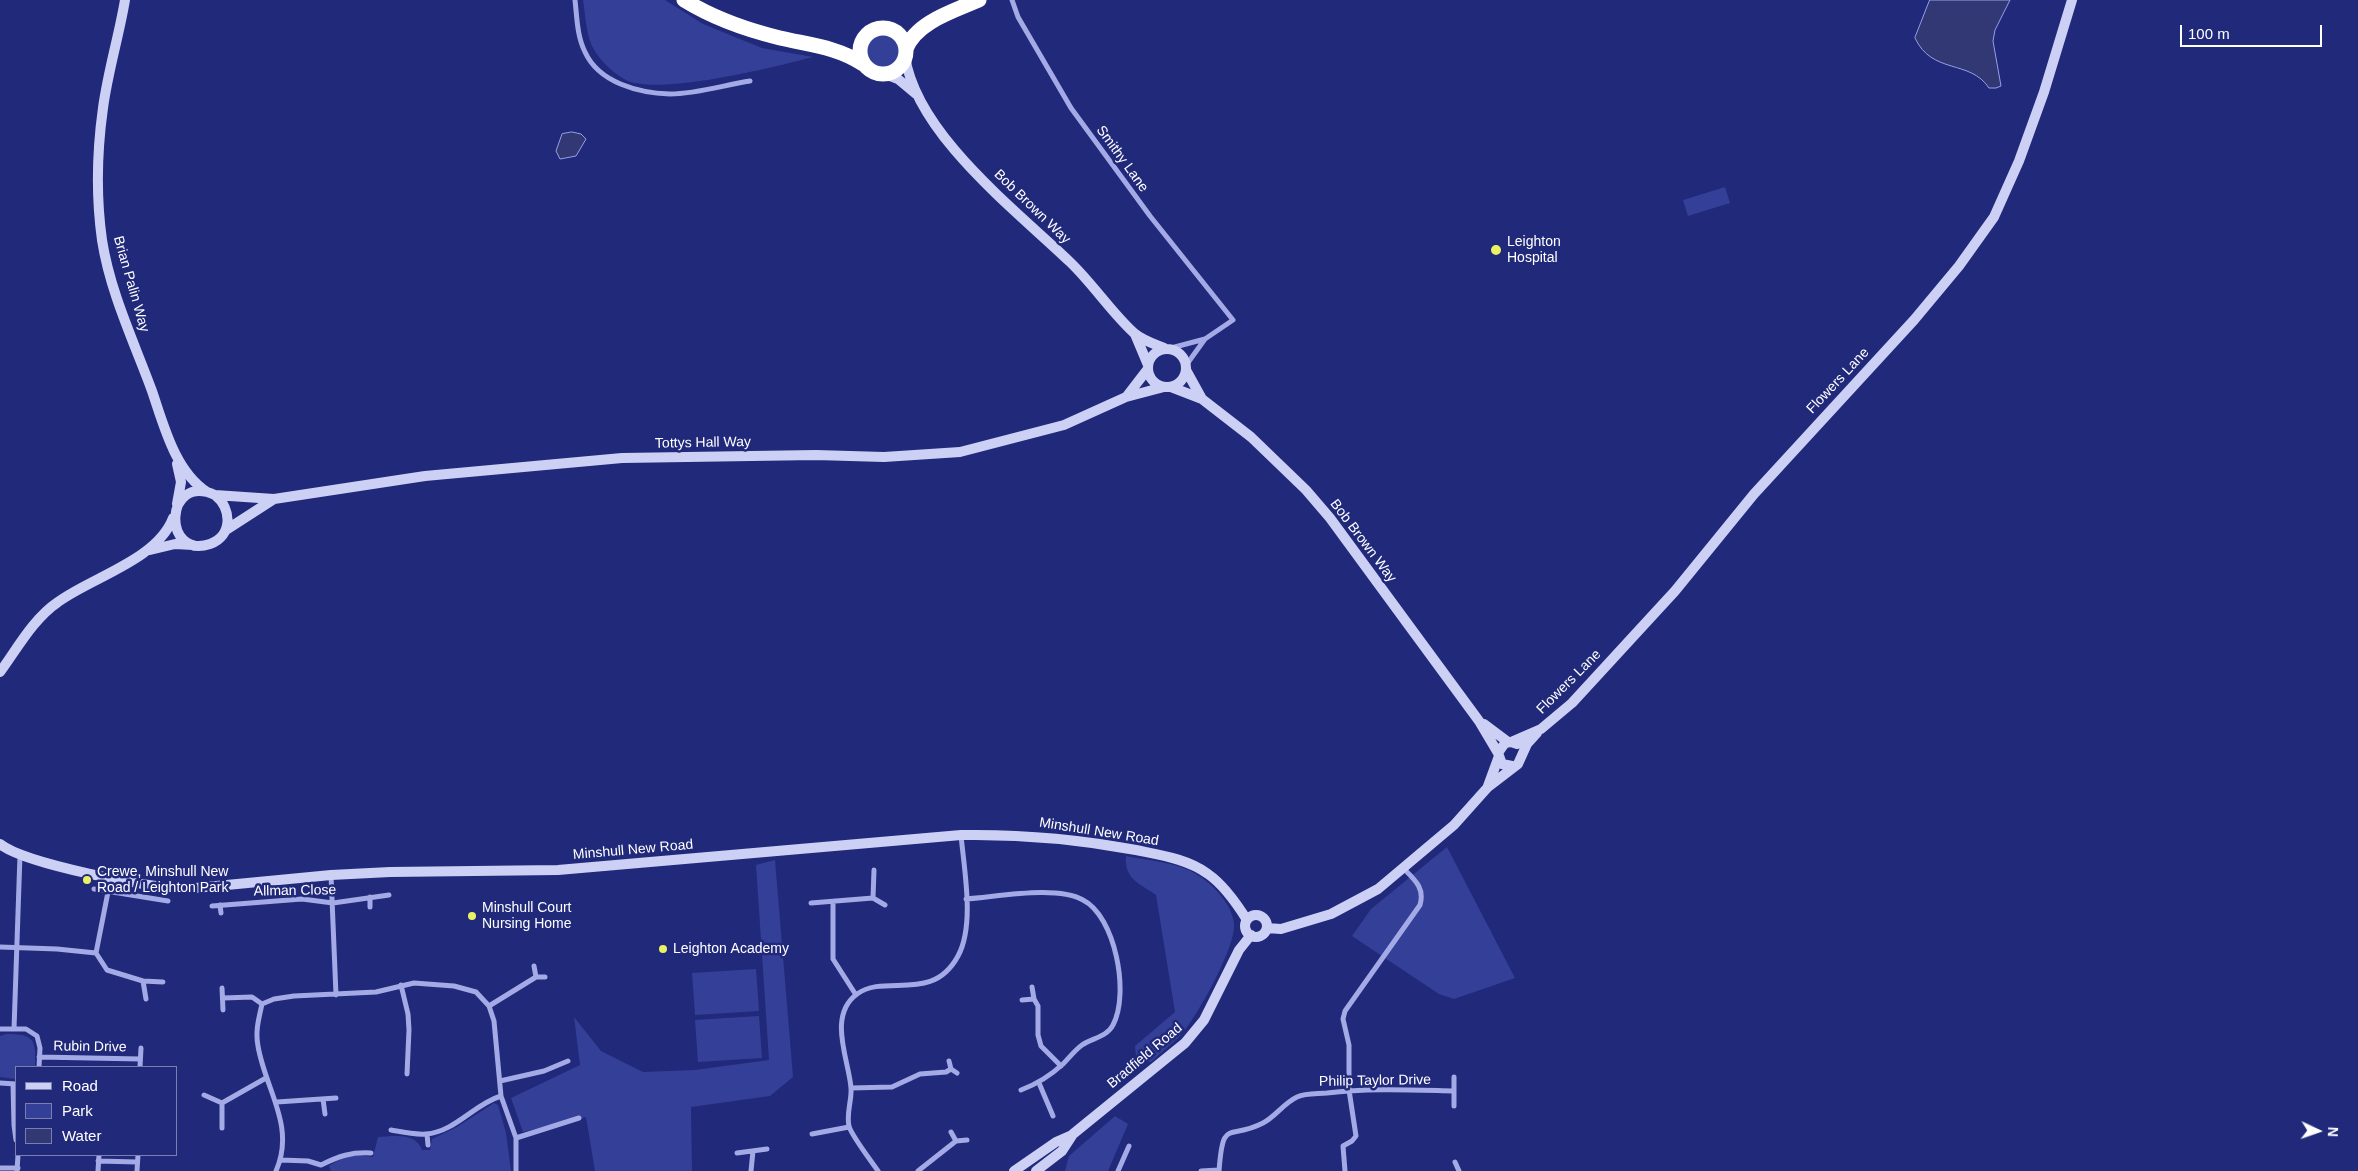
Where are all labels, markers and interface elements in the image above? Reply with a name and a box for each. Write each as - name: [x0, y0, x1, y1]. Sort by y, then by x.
- scale bar: [2183, 15, 2326, 47]
- text: 100 m: [2188, 25, 2230, 42]
- street label: Smithy Lane: [1092, 123, 1152, 195]
- street label: Bob Brown Way: [990, 166, 1074, 248]
- street label: Brian Palin Way: [109, 234, 153, 334]
- place label: Leighton Hospital: [1507, 234, 1561, 266]
- marker: Leighton Hospital: [1489, 243, 1503, 257]
- street label: Flowers Lane: [1803, 345, 1873, 417]
- street label: Tottys Hall Way: [655, 434, 751, 452]
- street label: Bob Brown Way: [1326, 496, 1400, 586]
- street label: Flowers Lane: [1533, 646, 1605, 718]
- street label: Minshull New Road: [1038, 814, 1160, 850]
- street label: Minshull New Road: [572, 836, 694, 864]
- place label: Crewe, Minshull New Road / Leighton Park: [97, 864, 229, 896]
- marker: Crewe, Minshull New Road / Leighton Park: [81, 874, 93, 886]
- street label: Allman Close: [254, 882, 336, 900]
- place label: Minshull Court Nursing Home: [482, 900, 571, 932]
- marker: Minshull Court Nursing Home: [466, 910, 478, 922]
- place label: Leighton Academy: [673, 941, 789, 957]
- marker: Leighton Academy: [657, 943, 669, 955]
- street label: Bradfield Road: [1104, 1020, 1186, 1092]
- street label: Rubin Drive: [53, 1038, 127, 1056]
- legend: [15, 1066, 178, 1156]
- street label: Philip Taylor Drive: [1319, 1072, 1431, 1090]
- text: Road: [62, 1077, 98, 1094]
- text: Park: [62, 1102, 93, 1119]
- north arrow: [2293, 1106, 2343, 1156]
- text: N: [2325, 1126, 2341, 1137]
- text: Water: [62, 1127, 101, 1144]

